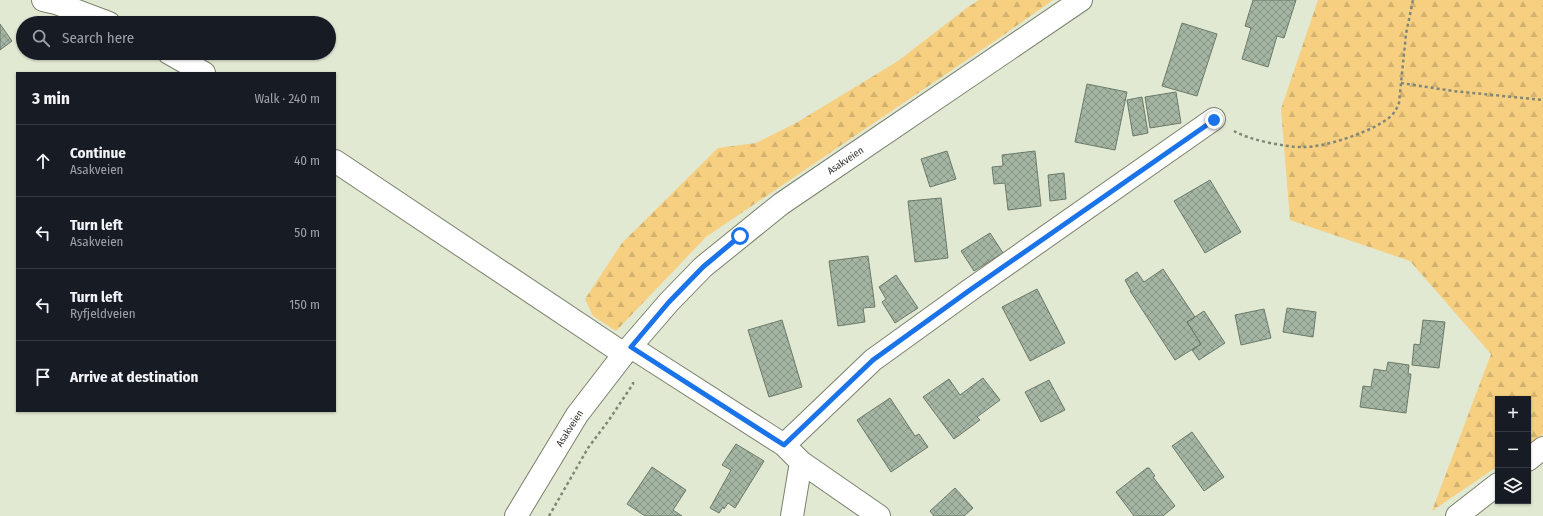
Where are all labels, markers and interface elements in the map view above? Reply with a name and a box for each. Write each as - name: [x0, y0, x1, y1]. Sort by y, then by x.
- search box: [16, 16, 336, 60]
- icon: search: [30, 27, 52, 49]
- text: Search here: [62, 29, 134, 47]
- text: 3 min: [32, 88, 70, 109]
- text: Walk · 240 m: [254, 91, 320, 106]
- route end: [1205, 111, 1223, 129]
- text: Continue: [70, 144, 126, 162]
- street label: Asakveien: [825, 144, 866, 177]
- icon: ahead: [32, 150, 54, 172]
- text: 40 m: [294, 153, 320, 168]
- text: Asakveien: [70, 162, 123, 177]
- text: Turn left: [70, 216, 123, 234]
- icon: left: [32, 222, 54, 244]
- text: 50 m: [294, 225, 320, 240]
- route start: [731, 227, 749, 245]
- text: Asakveien: [70, 234, 123, 249]
- text: Turn left: [70, 288, 123, 306]
- icon: left: [32, 294, 54, 316]
- text: 150 m: [289, 297, 320, 312]
- text: Ryfjeldveien: [70, 306, 136, 321]
- icon: arrive: [32, 366, 54, 388]
- text: Arrive at destination: [70, 368, 198, 386]
- map controls: [1495, 396, 1531, 504]
- button: +: [1495, 396, 1531, 432]
- street label: Asakveien: [554, 408, 586, 449]
- button: −: [1495, 432, 1531, 468]
- button: layers: [1495, 468, 1531, 504]

